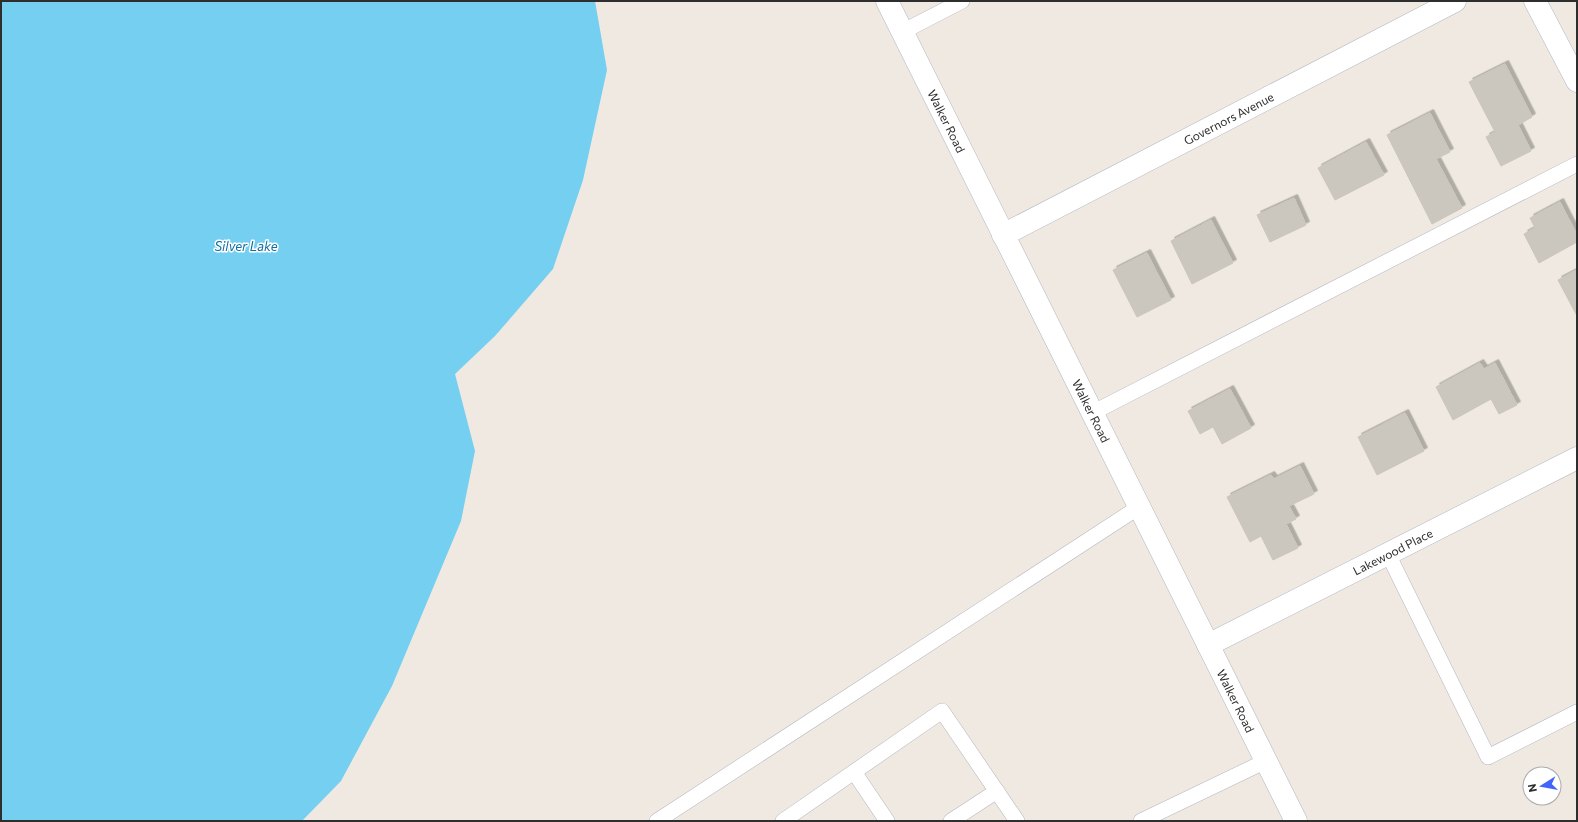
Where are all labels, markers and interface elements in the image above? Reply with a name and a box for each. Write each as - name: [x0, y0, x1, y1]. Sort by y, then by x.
- street label: Walker Road: [925, 87, 968, 155]
- street label: Governors Avenue: [1181, 89, 1276, 147]
- water label: Silver Lake: [214, 238, 278, 254]
- street label: Walker Road: [1070, 377, 1113, 445]
- street label: Lakewood Place: [1350, 525, 1435, 578]
- street label: Walker Road: [1214, 667, 1258, 735]
- north arrow: [1522, 766, 1562, 806]
- text: N: [1525, 783, 1539, 793]

